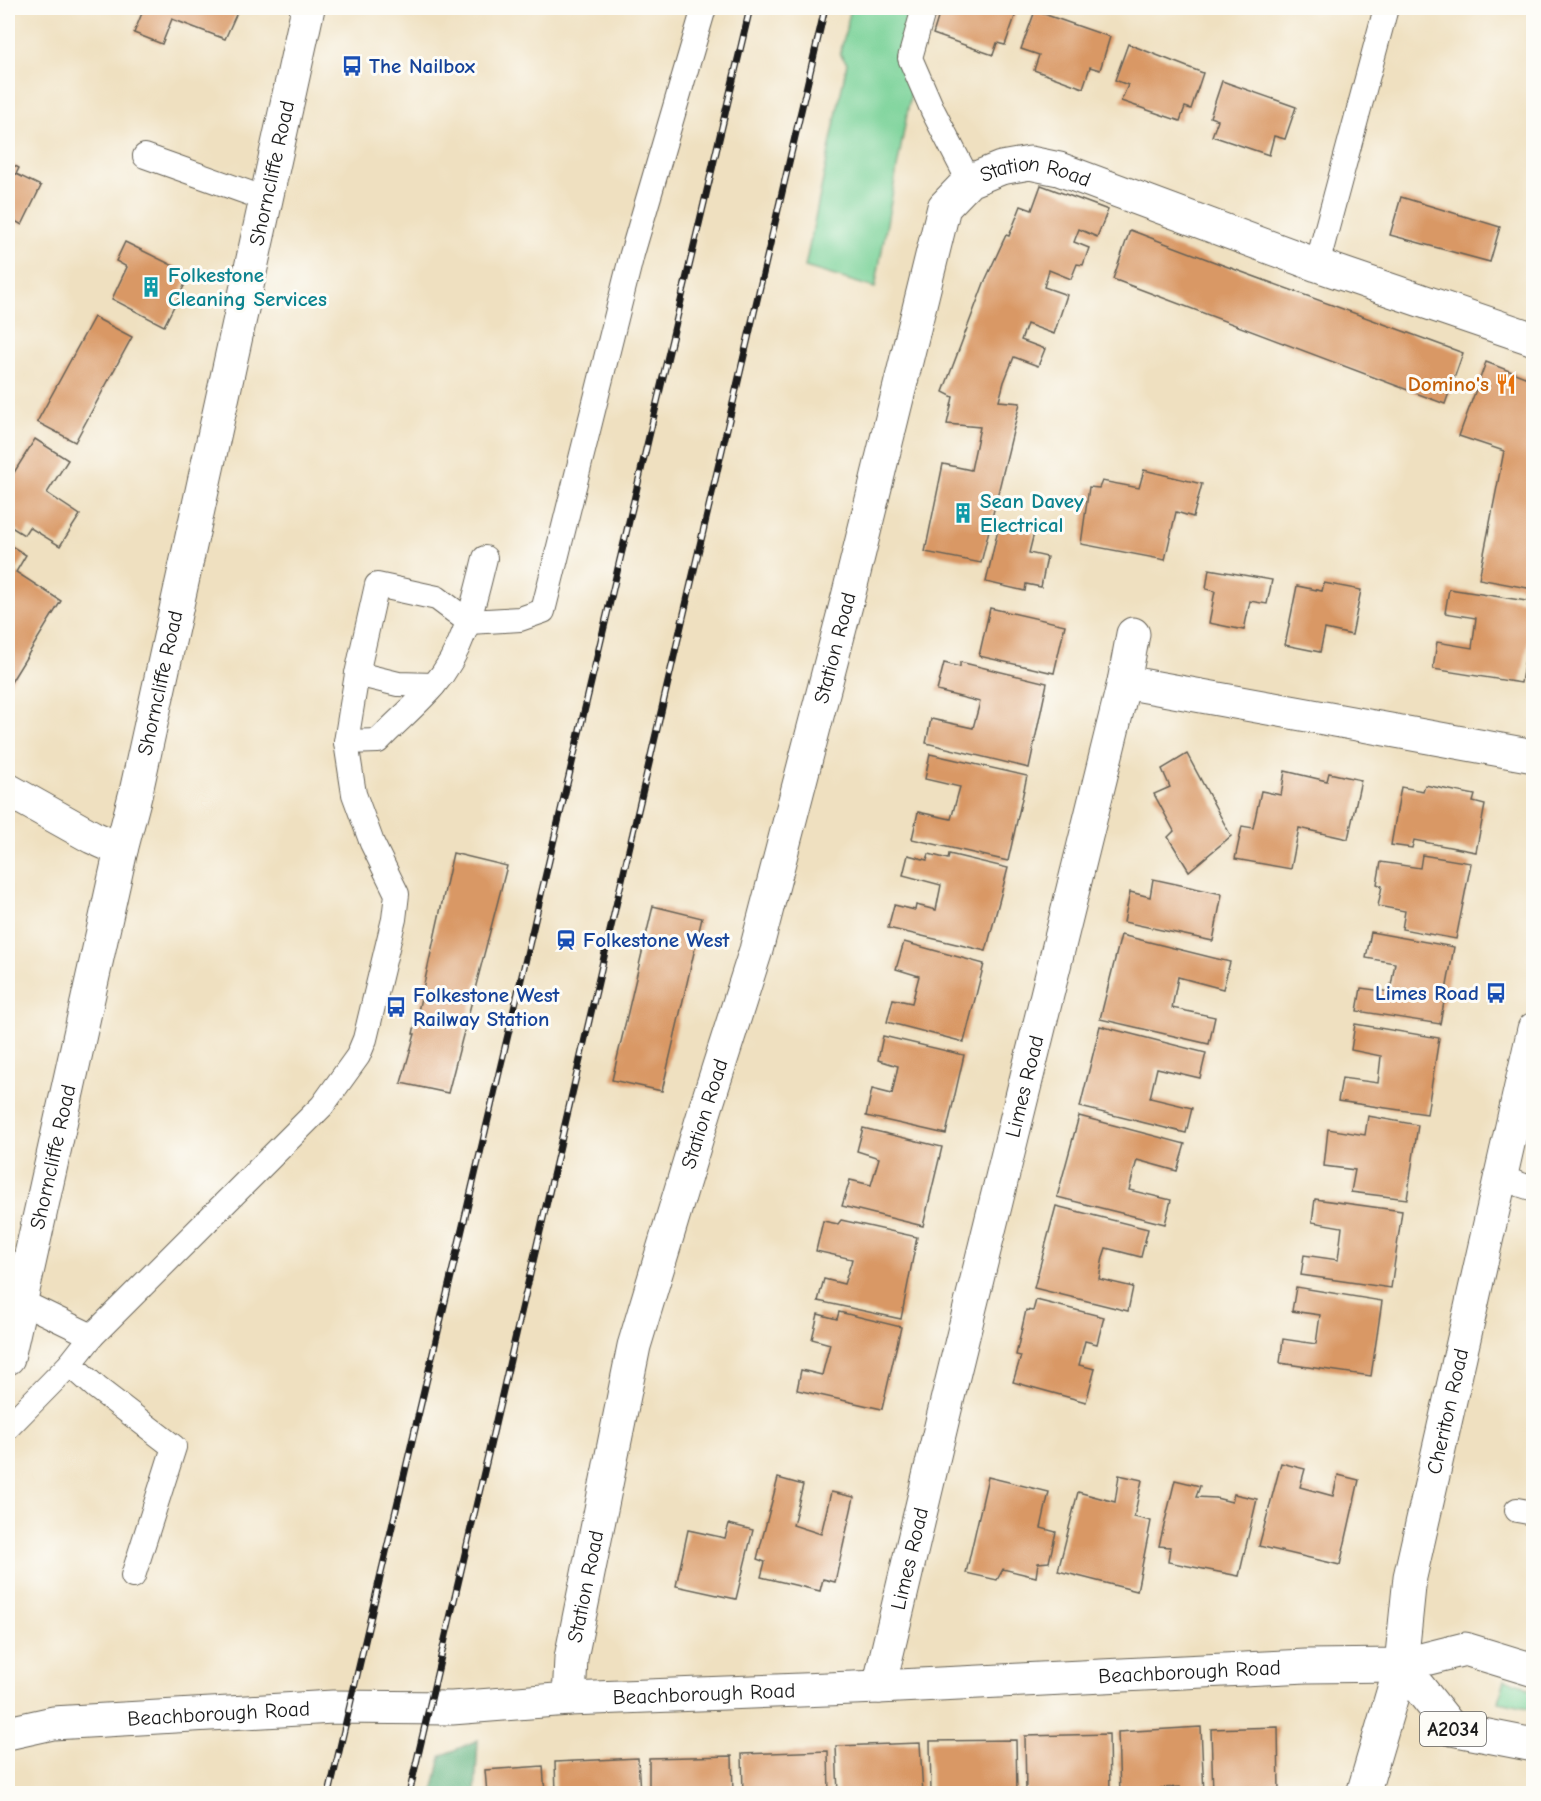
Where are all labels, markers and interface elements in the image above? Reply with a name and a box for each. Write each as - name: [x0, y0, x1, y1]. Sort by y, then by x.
- bus stop icon: The Nailbox: [340, 54, 364, 78]
- place label: The Nailbox: [369, 54, 476, 78]
- street label: Shorncliffe Road: [244, 98, 299, 248]
- street label: Station Road: [976, 151, 1094, 192]
- place label: Folkestone Cleaning Services: [168, 263, 327, 311]
- building icon: Folkestone Cleaning Services: [139, 275, 163, 299]
- place label: Domino's: [1408, 372, 1489, 396]
- restaurant icon: Domino's: [1494, 372, 1518, 396]
- place label: Sean Davey Electrical: [980, 489, 1084, 537]
- building icon: Sean Davey Electrical: [951, 501, 975, 525]
- street label: Station Road: [809, 590, 861, 706]
- street label: Shorncliffe Road: [132, 608, 187, 758]
- station icon: Folkestone West: [554, 928, 578, 952]
- place label: Folkestone West: [583, 928, 731, 952]
- place label: Limes Road: [1375, 981, 1479, 1005]
- bus stop icon: Limes Road: [1484, 981, 1508, 1005]
- place label: Folkestone West Railway Station: [413, 983, 561, 1031]
- bus stop icon: Folkestone West Railway Station: [384, 995, 408, 1019]
- street label: Limes Road: [1000, 1033, 1049, 1140]
- street label: Station Road: [676, 1056, 733, 1172]
- street label: Shorncliffe Road: [25, 1082, 80, 1232]
- street label: Cheriton Road: [1422, 1346, 1473, 1477]
- street label: Limes Road: [886, 1505, 933, 1612]
- street label: Station Road: [562, 1528, 608, 1645]
- street label: Beachborough Road: [1098, 1655, 1281, 1688]
- street label: Beachborough Road: [612, 1678, 796, 1709]
- street label: Beachborough Road: [127, 1696, 311, 1731]
- road number: A2034: [1420, 1712, 1486, 1746]

